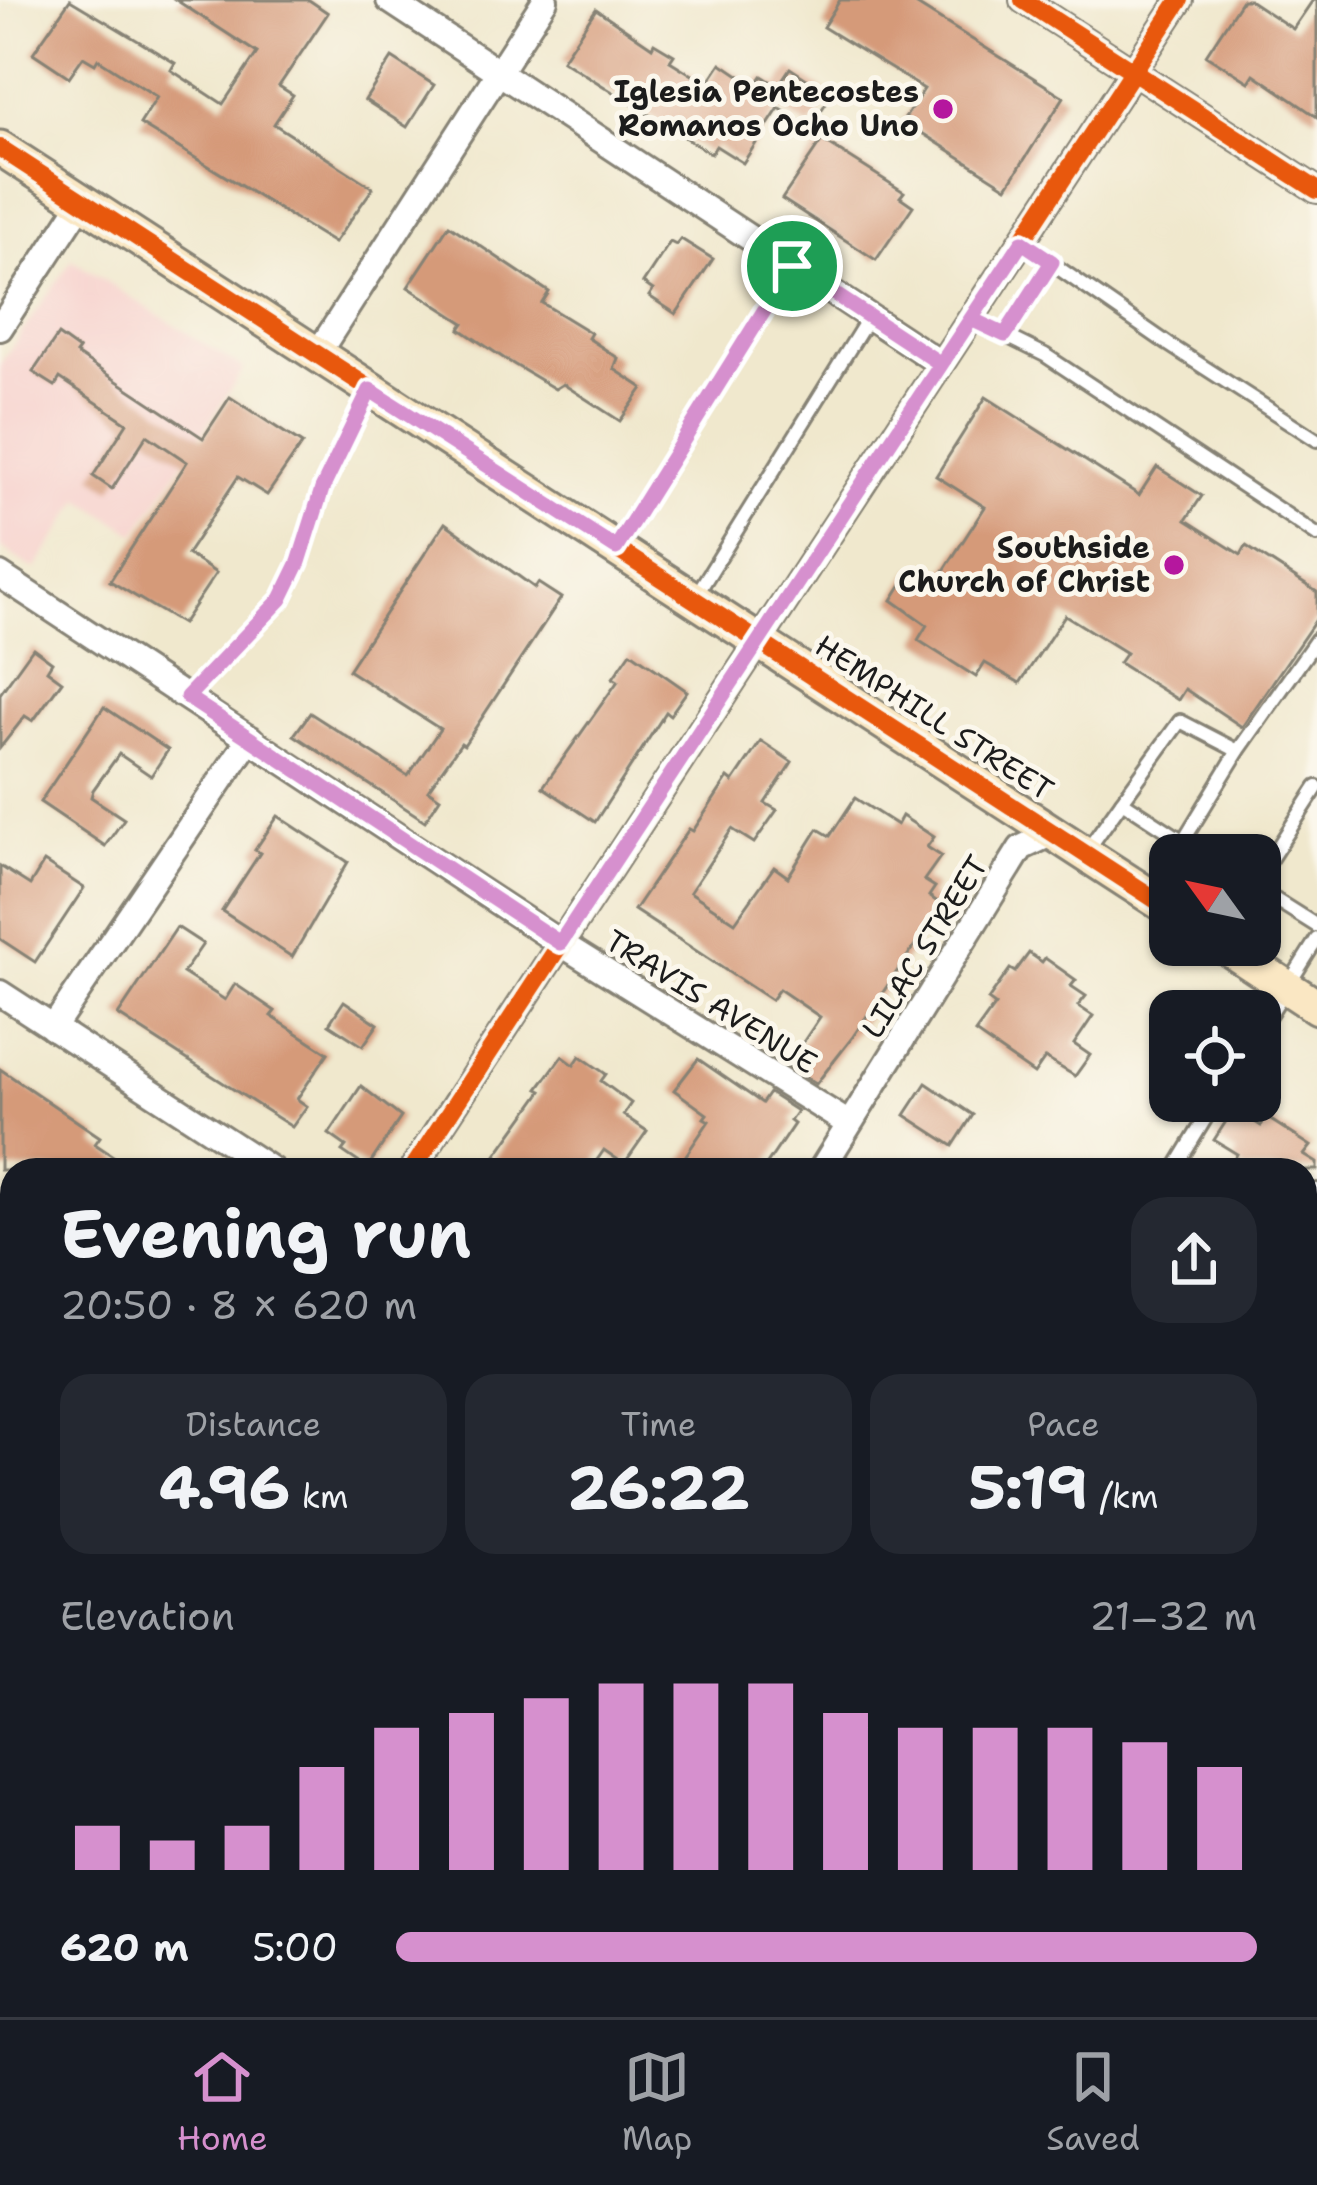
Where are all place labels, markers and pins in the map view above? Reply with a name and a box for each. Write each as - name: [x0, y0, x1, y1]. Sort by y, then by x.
- place label: Iglesia Pentecostes Romanos Ocho Uno: [613, 71, 919, 146]
- marker: Iglesia Pentecostes Romanos Ocho Uno: [930, 96, 956, 122]
- pin: [741, 215, 843, 317]
- place label: Southside Church of Christ: [898, 527, 1150, 602]
- marker: Southside Church of Christ: [1161, 552, 1187, 578]

